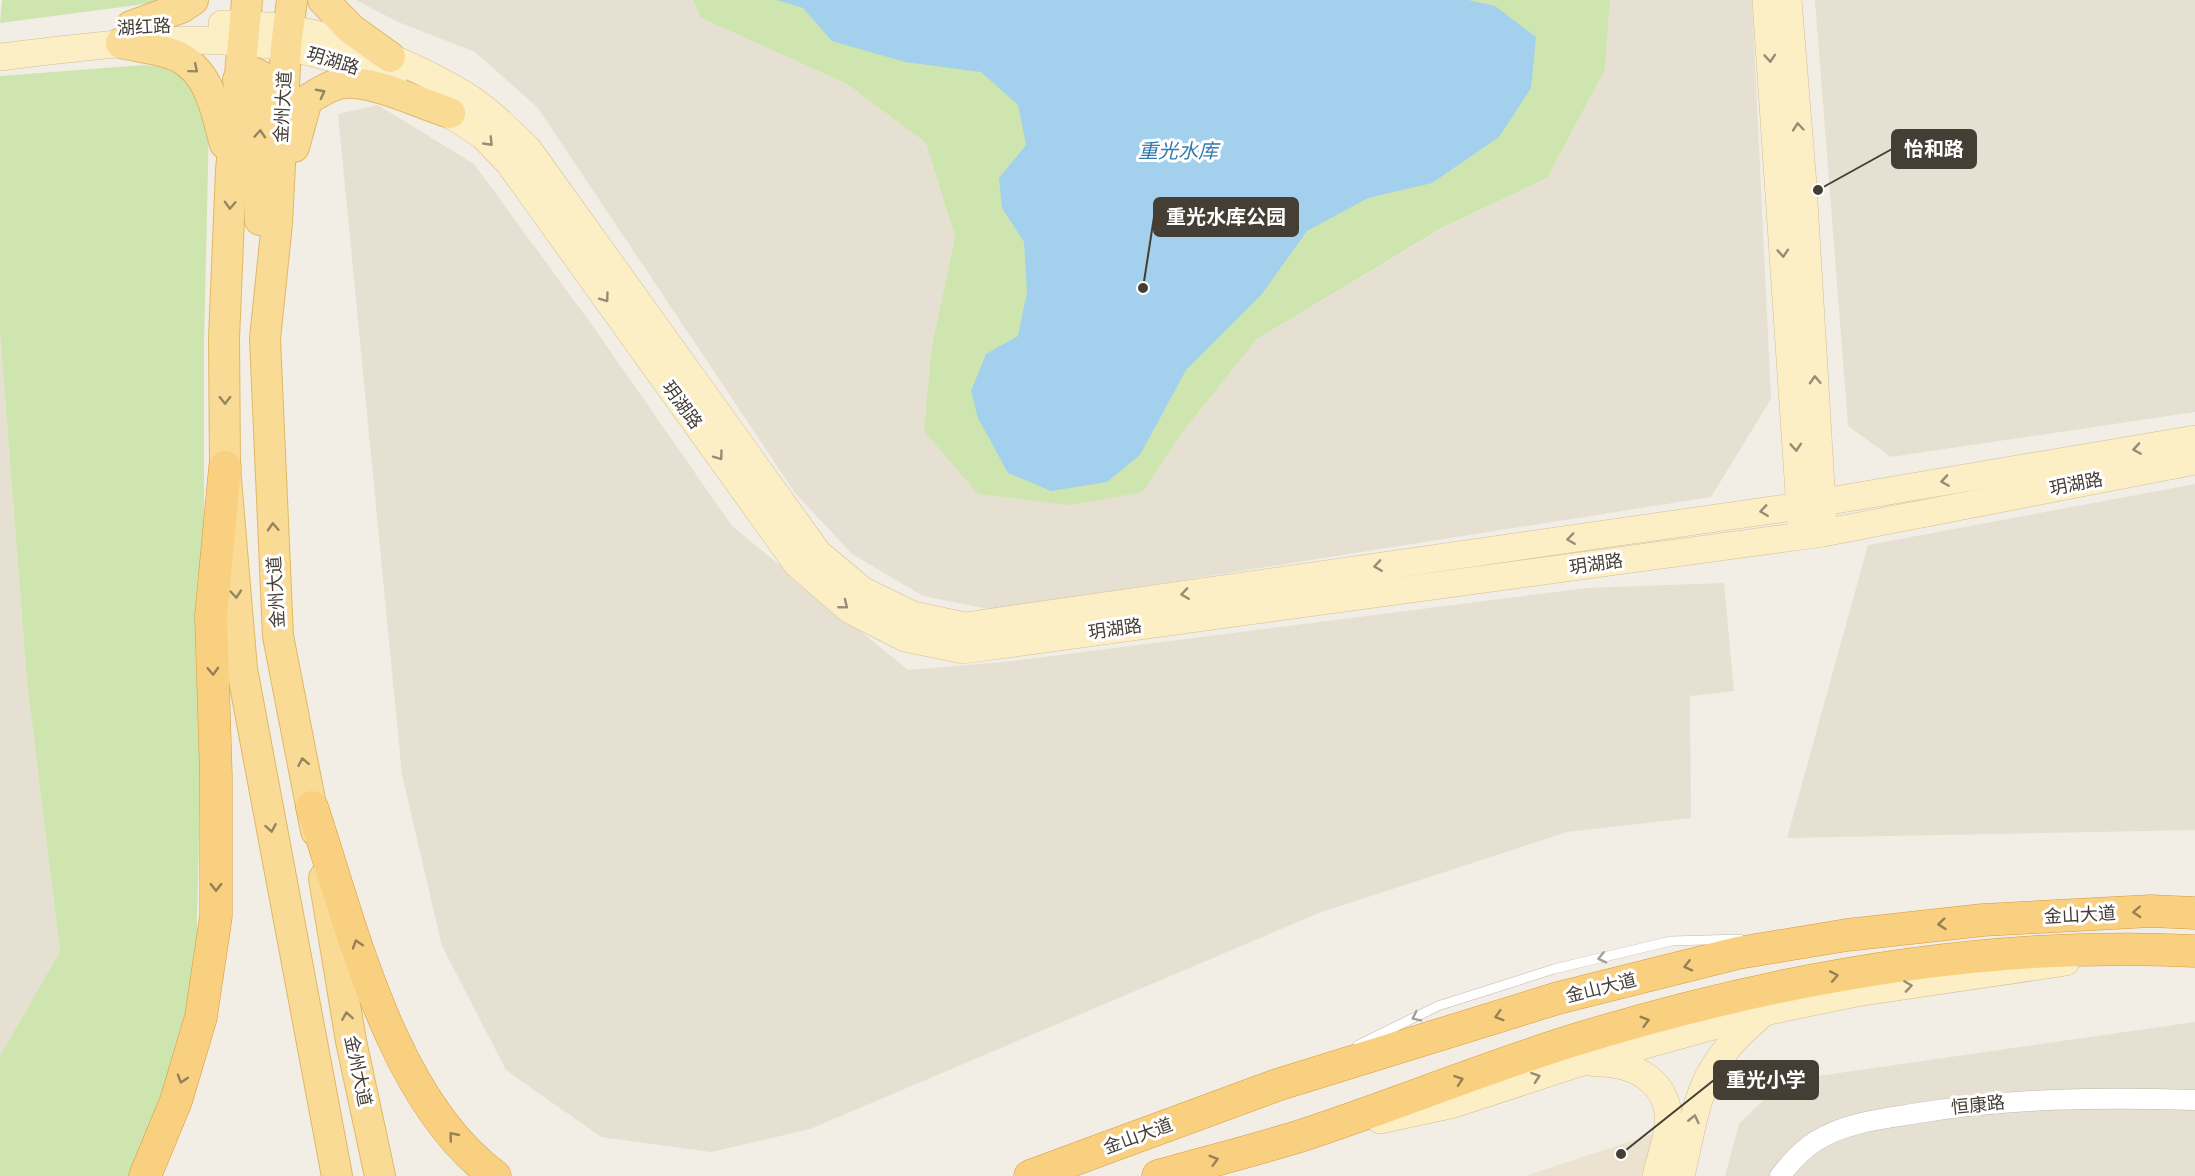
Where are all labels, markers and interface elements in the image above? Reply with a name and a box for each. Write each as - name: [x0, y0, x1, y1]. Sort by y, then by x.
- street label: 湖红路: [116, 14, 171, 38]
- street label: 玥湖路: [304, 42, 362, 78]
- one-way arrow: [1763, 54, 1776, 63]
- one-way arrow: [187, 62, 198, 73]
- street label: 金州大道: [269, 70, 295, 143]
- one-way arrow: [314, 89, 325, 100]
- one-way arrow: [1792, 122, 1805, 131]
- one-way arrow: [254, 130, 267, 139]
- callout: 怡和路: [1892, 130, 1976, 168]
- one-way arrow: [481, 135, 492, 146]
- text: 怡和路: [1904, 136, 1964, 160]
- water label: 重光水库: [1138, 138, 1221, 162]
- callout: 重光水库公园: [1154, 198, 1298, 236]
- one-way arrow: [223, 200, 236, 209]
- text: 重光水库公园: [1166, 204, 1286, 228]
- one-way arrow: [1776, 248, 1789, 257]
- one-way arrow: [598, 291, 609, 302]
- street label: 玥湖路: [658, 376, 708, 433]
- one-way arrow: [1808, 376, 1821, 385]
- one-way arrow: [219, 395, 231, 404]
- one-way arrow: [2133, 442, 2142, 454]
- one-way arrow: [1789, 443, 1802, 452]
- one-way arrow: [712, 450, 723, 461]
- street label: 玥湖路: [2047, 467, 2104, 499]
- one-way arrow: [1940, 474, 1950, 487]
- one-way arrow: [1760, 504, 1769, 516]
- one-way arrow: [266, 523, 279, 532]
- one-way arrow: [1567, 532, 1576, 544]
- street label: 玥湖路: [1568, 548, 1624, 578]
- street label: 金州大道: [262, 556, 288, 629]
- one-way arrow: [1374, 560, 1383, 572]
- one-way arrow: [1181, 588, 1190, 600]
- one-way arrow: [229, 590, 242, 599]
- one-way arrow: [837, 597, 848, 608]
- street label: 玥湖路: [1087, 613, 1143, 643]
- one-way arrow: [206, 667, 219, 676]
- one-way arrow: [297, 757, 310, 767]
- one-way arrow: [264, 823, 277, 833]
- one-way arrow: [210, 883, 222, 892]
- street label: 金山大道: [2043, 901, 2116, 927]
- one-way arrow: [2132, 905, 2141, 918]
- one-way arrow: [1937, 918, 1947, 930]
- one-way arrow: [352, 939, 364, 950]
- one-way arrow: [1597, 950, 1607, 963]
- one-way arrow: [1683, 958, 1693, 971]
- street label: 金山大道: [1563, 968, 1638, 1006]
- one-way arrow: [1829, 970, 1839, 983]
- one-way arrow: [1904, 980, 1913, 993]
- one-way arrow: [1412, 1009, 1423, 1021]
- one-way arrow: [1494, 1009, 1505, 1022]
- one-way arrow: [341, 1011, 354, 1021]
- one-way arrow: [1639, 1016, 1650, 1028]
- street label: 金州大道: [341, 1033, 377, 1108]
- callout: 重光小学: [1714, 1061, 1818, 1099]
- text: 重光小学: [1726, 1067, 1806, 1091]
- one-way arrow: [1530, 1072, 1541, 1084]
- one-way arrow: [177, 1073, 189, 1084]
- one-way arrow: [1453, 1075, 1464, 1088]
- street label: 恒康路: [1950, 1090, 2006, 1118]
- street label: 金山大道: [1100, 1112, 1175, 1158]
- one-way arrow: [1687, 1114, 1700, 1124]
- one-way arrow: [449, 1132, 460, 1143]
- one-way arrow: [1208, 1155, 1219, 1167]

